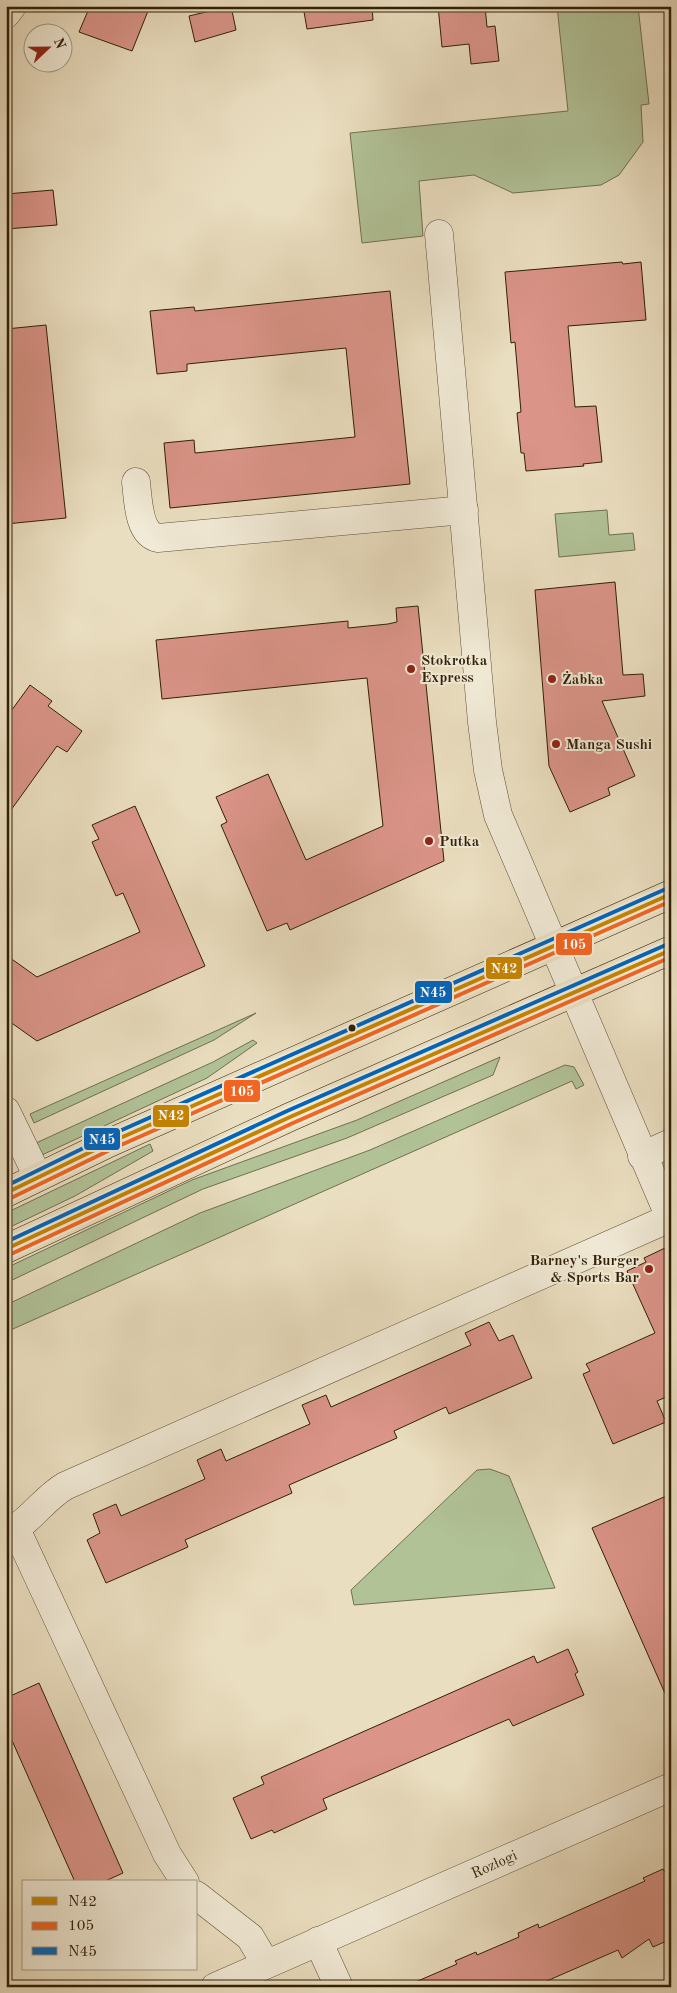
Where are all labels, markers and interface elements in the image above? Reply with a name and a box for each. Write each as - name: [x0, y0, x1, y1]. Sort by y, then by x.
- north arrow: [22, 22, 72, 72]
- text: N: [51, 36, 68, 51]
- place label: Stokrotka Express: [421, 654, 488, 686]
- marker: Stokrotka Express: [405, 663, 417, 675]
- place label: Żabka: [562, 671, 604, 688]
- marker: Żabka: [546, 673, 558, 685]
- marker: Manga Sushi: [550, 738, 562, 750]
- place label: Manga Sushi: [566, 738, 652, 753]
- marker: Putka: [423, 835, 435, 847]
- place label: Putka: [439, 835, 480, 850]
- line badge: 105: [555, 932, 593, 956]
- text: 105: [562, 938, 586, 952]
- line badge: N42: [485, 956, 523, 980]
- text: N42: [491, 962, 517, 976]
- line badge: N45: [414, 980, 453, 1004]
- text: N45: [420, 986, 446, 1000]
- unlabelled marker: [347, 1023, 357, 1033]
- line badge: 105: [223, 1079, 261, 1103]
- text: 105: [230, 1085, 254, 1099]
- line badge: N42: [152, 1104, 190, 1128]
- text: N42: [158, 1109, 184, 1123]
- line badge: N45: [83, 1127, 121, 1151]
- text: N45: [89, 1133, 115, 1147]
- place label: Barney's Burger & Sports Bar: [529, 1254, 639, 1286]
- marker: Barney's Burger & Sports Bar: [643, 1263, 655, 1275]
- street label: Rozłogi: [469, 1849, 520, 1882]
- legend: [22, 1880, 198, 1970]
- text: N42: [68, 1895, 97, 1910]
- text: 105: [68, 1919, 94, 1934]
- text: N45: [68, 1945, 97, 1960]

